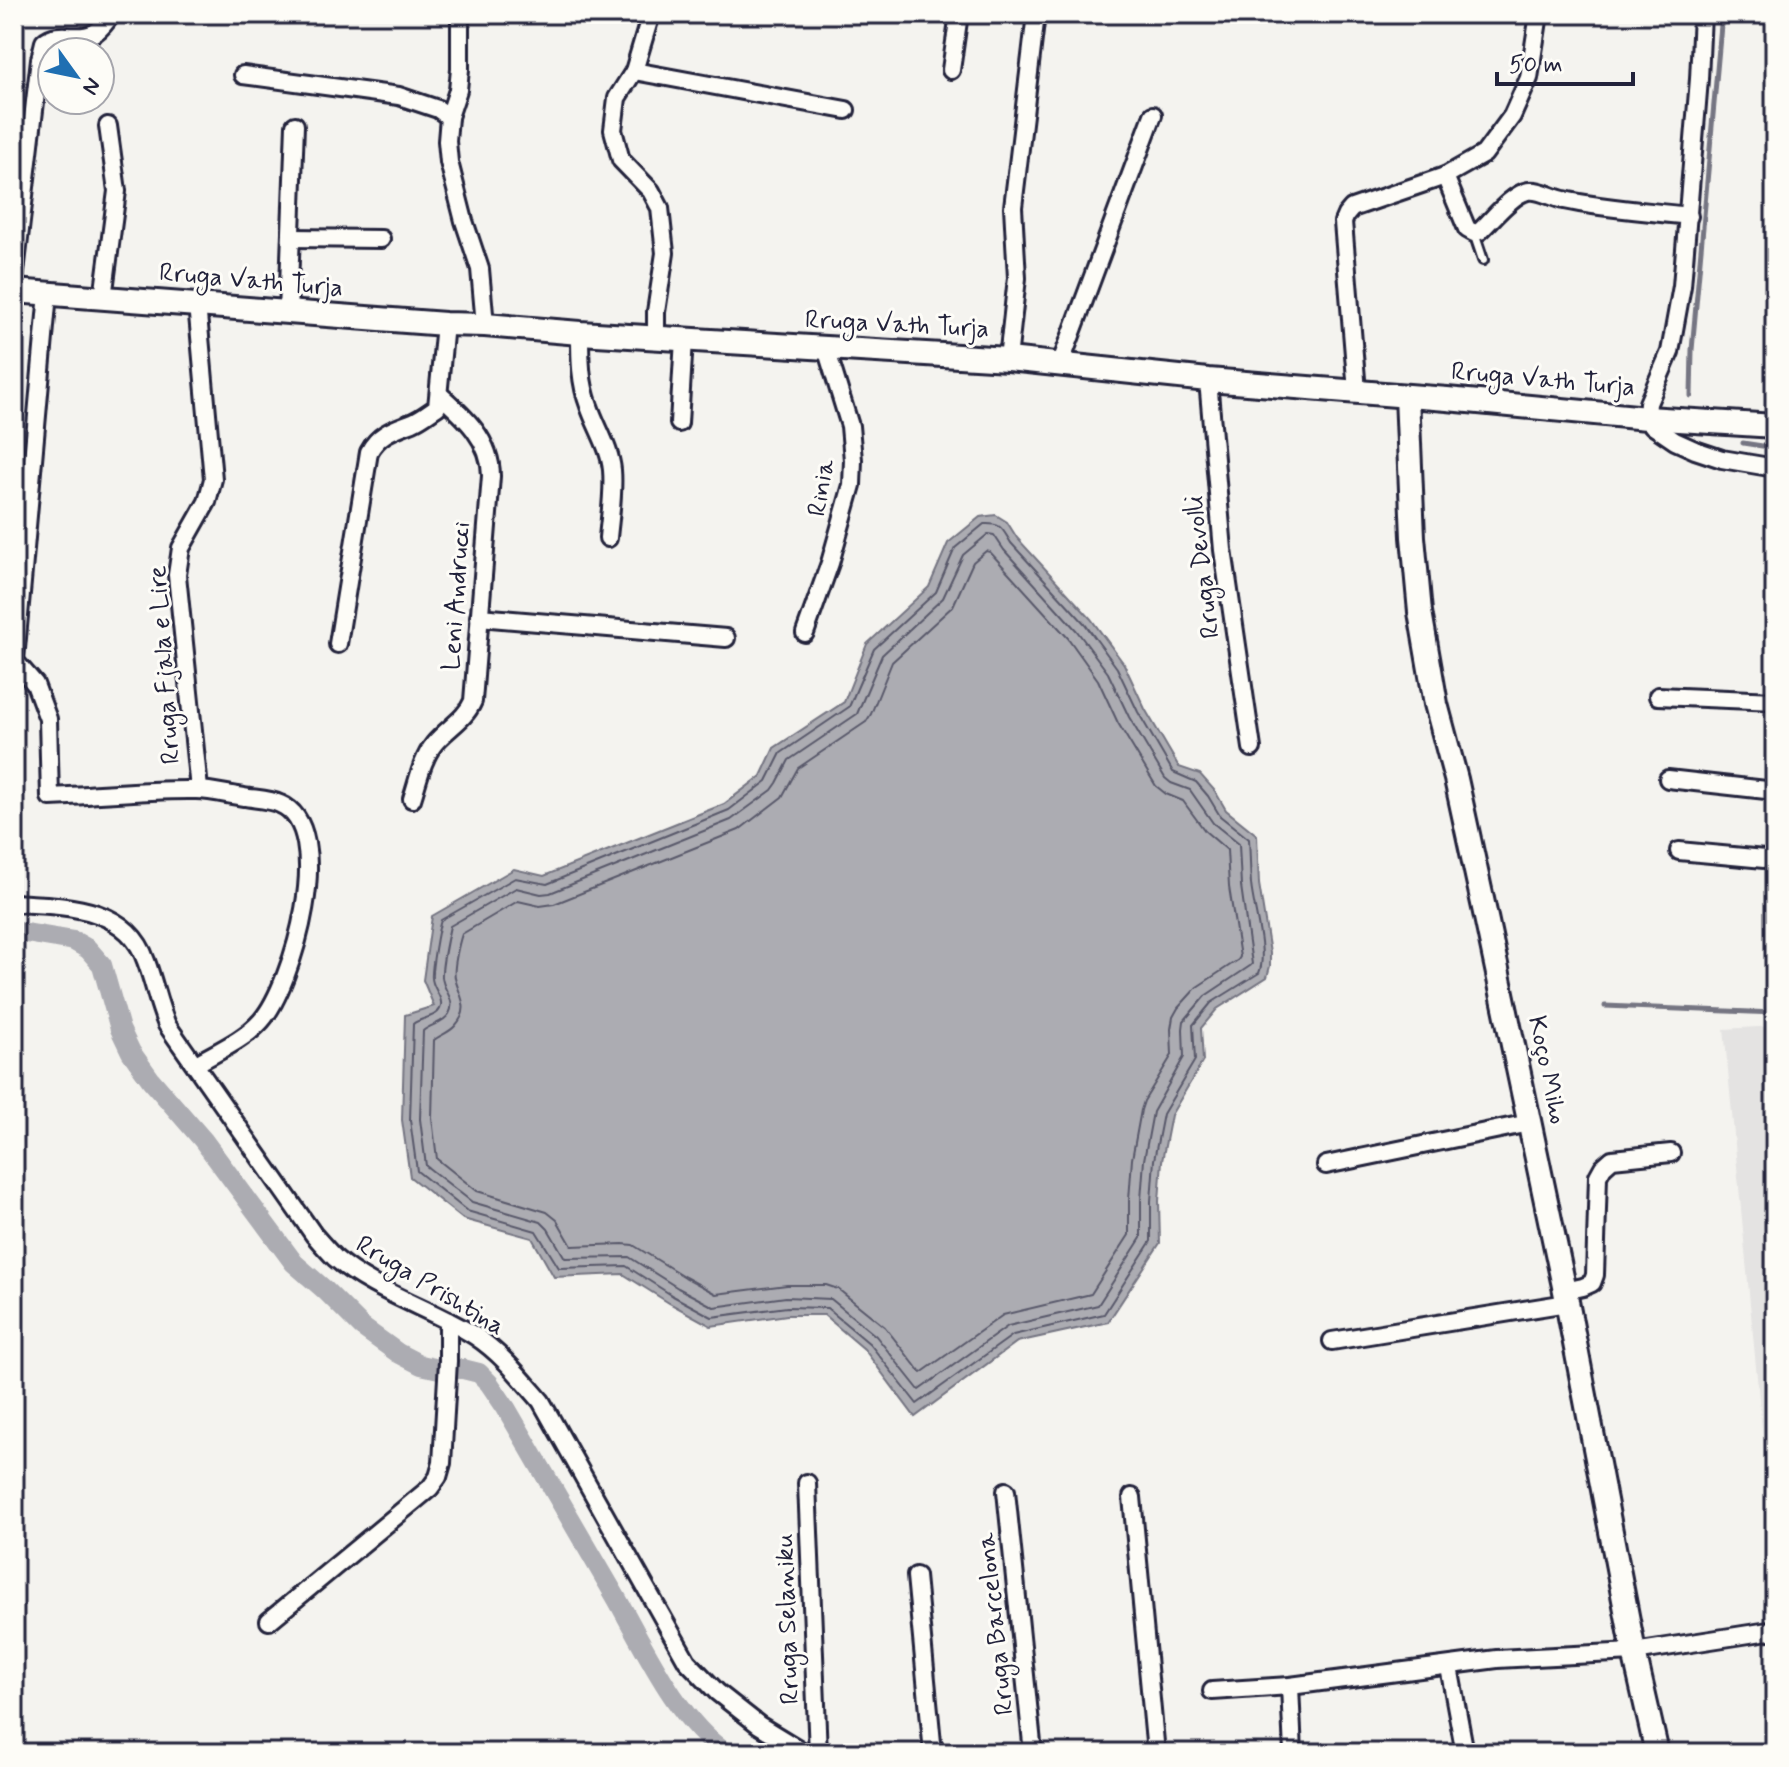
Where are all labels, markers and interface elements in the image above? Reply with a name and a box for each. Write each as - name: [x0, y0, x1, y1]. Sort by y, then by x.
- north arrow: [36, 36, 116, 116]
- scale bar: [1497, 36, 1633, 86]
- text: 50 m: [1509, 50, 1563, 81]
- text: N: [75, 72, 107, 100]
- street label: Rruga Vath Turja: [157, 256, 344, 308]
- street label: Rruga Vath Turja: [804, 303, 990, 349]
- street label: Rruga Vath Turja: [1449, 355, 1636, 407]
- street label: Rinia: [800, 456, 844, 519]
- street label: Rruga Devolli: [1177, 493, 1231, 640]
- street label: Leni Andrucci: [435, 520, 479, 672]
- street label: Rruga Fjala e Lire: [141, 564, 191, 766]
- street label: Koço Miho: [1519, 1013, 1575, 1127]
- street label: Rruga Prishtina: [348, 1228, 511, 1346]
- street label: Rruga Barcelona: [969, 1531, 1024, 1717]
- street label: Rruga Selaniku: [768, 1533, 810, 1705]

